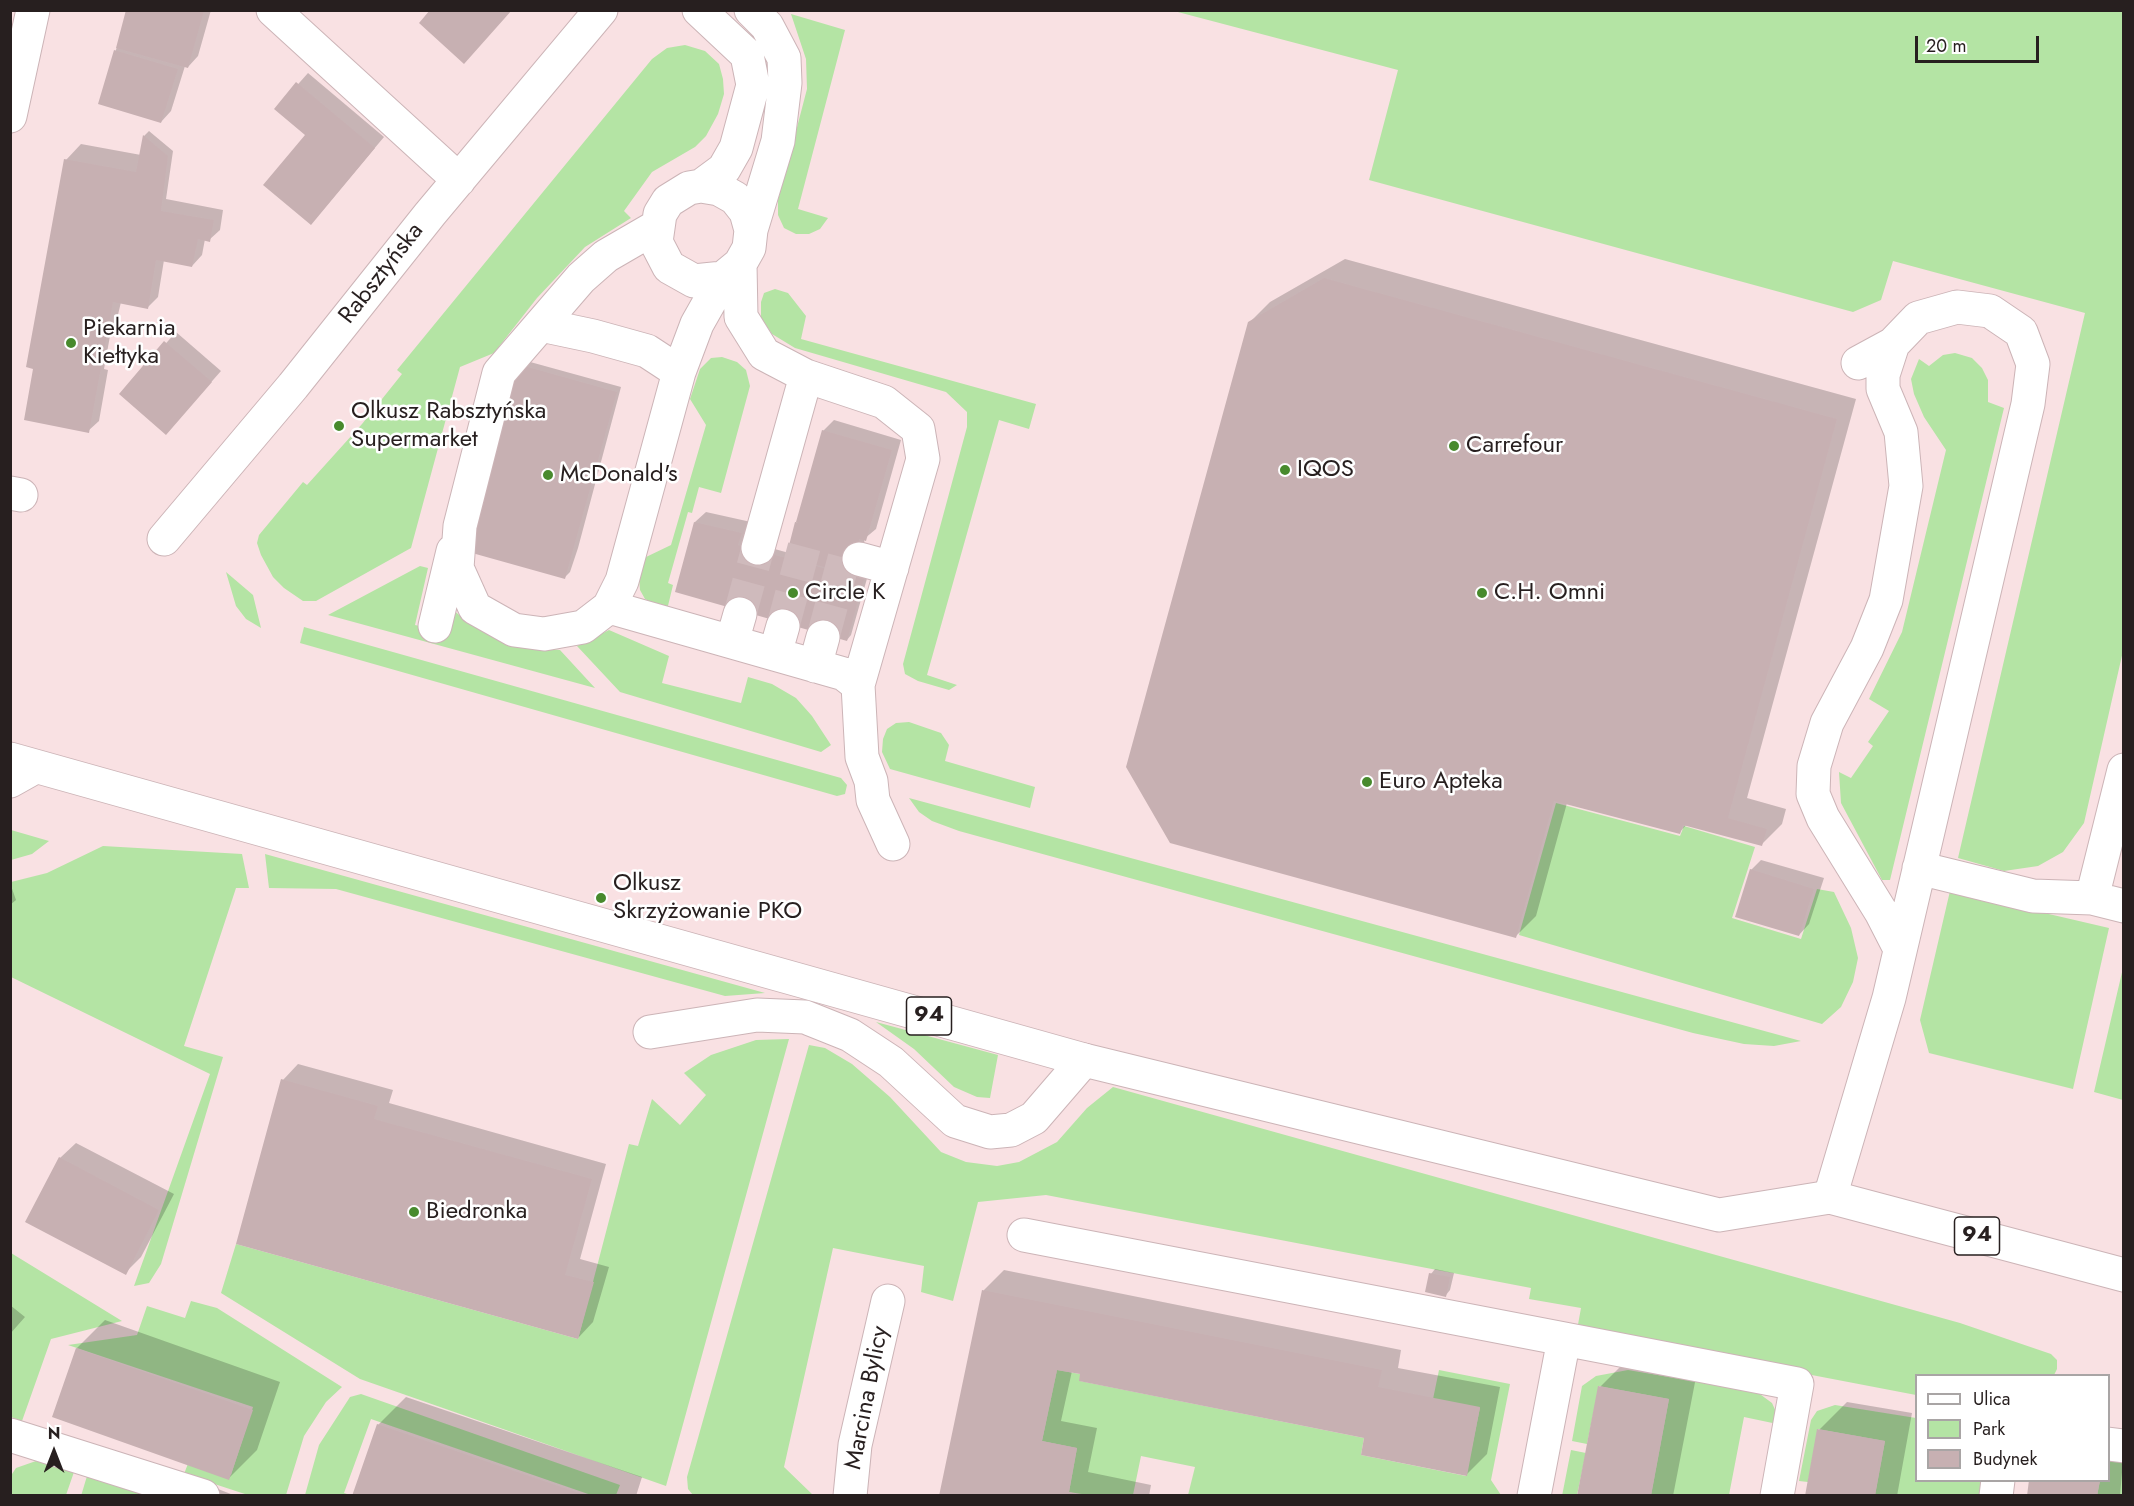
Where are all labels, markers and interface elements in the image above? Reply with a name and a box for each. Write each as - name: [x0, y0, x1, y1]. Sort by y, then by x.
- scale bar: [1918, 24, 2042, 62]
- text: 20 m: [1926, 33, 1966, 59]
- street label: Rabsztyńska: [334, 218, 430, 330]
- place label: Piekarnia Kiełtyka: [83, 315, 175, 371]
- marker: Piekarnia Kiełtyka: [64, 336, 78, 350]
- place label: Olkusz Rabsztyńska Supermarket: [351, 398, 546, 454]
- marker: Olkusz Rabsztyńska Supermarket: [332, 419, 346, 433]
- place label: Carrefour: [1466, 432, 1563, 460]
- marker: Carrefour: [1447, 439, 1461, 453]
- place label: IQOS: [1297, 456, 1354, 484]
- place label: McDonald's: [560, 461, 678, 489]
- marker: IQOS: [1278, 463, 1292, 477]
- marker: McDonald's: [541, 468, 555, 482]
- place label: Circle K: [805, 579, 886, 607]
- place label: C.H. Omni: [1494, 579, 1605, 607]
- marker: Circle K: [786, 586, 800, 600]
- marker: C.H. Omni: [1475, 586, 1489, 600]
- place label: Euro Apteka: [1379, 768, 1503, 796]
- marker: Euro Apteka: [1360, 775, 1374, 789]
- place label: Olkusz Skrzyżowanie PKO: [613, 870, 802, 926]
- marker: Olkusz Skrzyżowanie PKO: [594, 891, 608, 905]
- road number: 94: [906, 997, 952, 1035]
- place label: Biedronka: [426, 1198, 527, 1226]
- marker: Biedronka: [407, 1205, 421, 1219]
- road number: 94: [1954, 1217, 2000, 1255]
- street label: Marcina Bylicy: [840, 1324, 896, 1472]
- legend: [1915, 1374, 2110, 1482]
- text: Ulica: [1973, 1386, 2010, 1412]
- text: Park: [1973, 1416, 2005, 1442]
- north arrow: [24, 1422, 84, 1482]
- text: N: [48, 1422, 60, 1445]
- text: Budynek: [1973, 1446, 2037, 1472]

